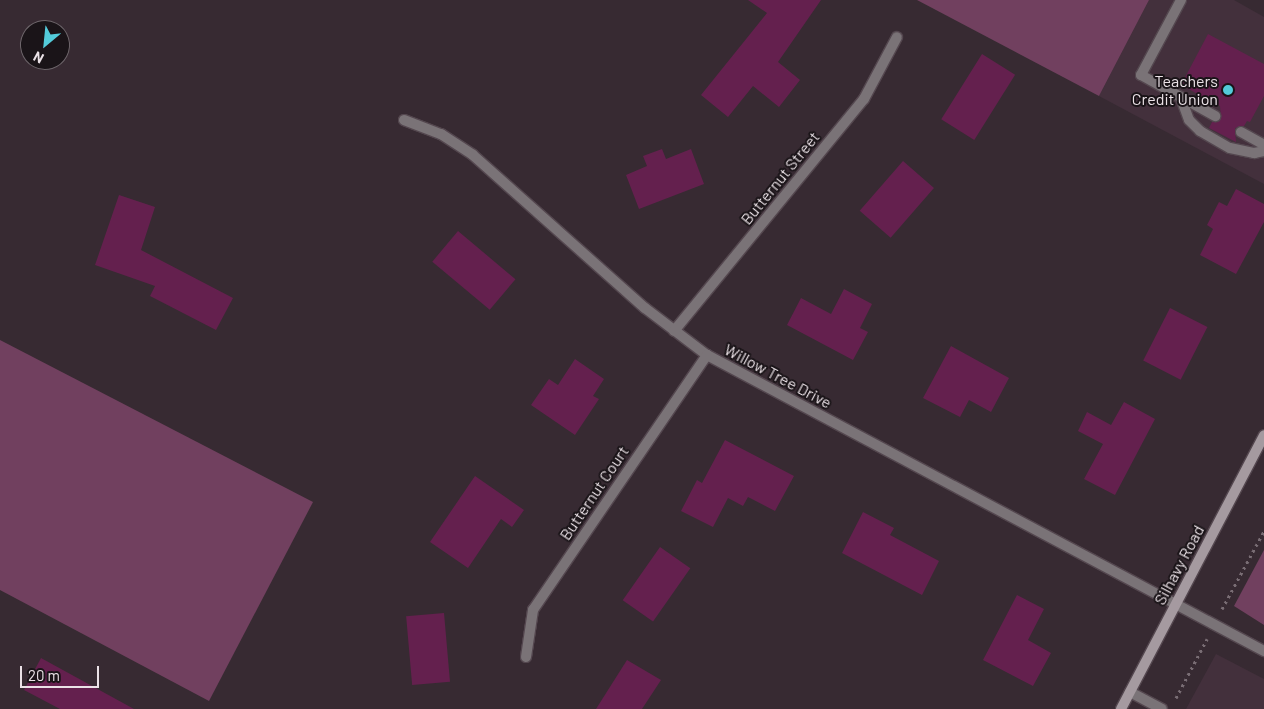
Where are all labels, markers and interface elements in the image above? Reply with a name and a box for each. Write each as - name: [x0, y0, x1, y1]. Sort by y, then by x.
- north arrow: [20, 20, 70, 70]
- text: N: [30, 48, 46, 67]
- place label: Teachers Credit Union: [1132, 71, 1218, 109]
- marker: Teachers Credit Union: [1222, 84, 1234, 96]
- street label: Butternut Street: [737, 128, 823, 228]
- street label: Willow Tree Drive: [721, 340, 835, 412]
- street label: Butternut Court: [556, 442, 632, 544]
- street label: Silhavy Road: [1150, 522, 1208, 608]
- scale bar: [22, 656, 101, 688]
- text: 20 m: [28, 666, 60, 684]

